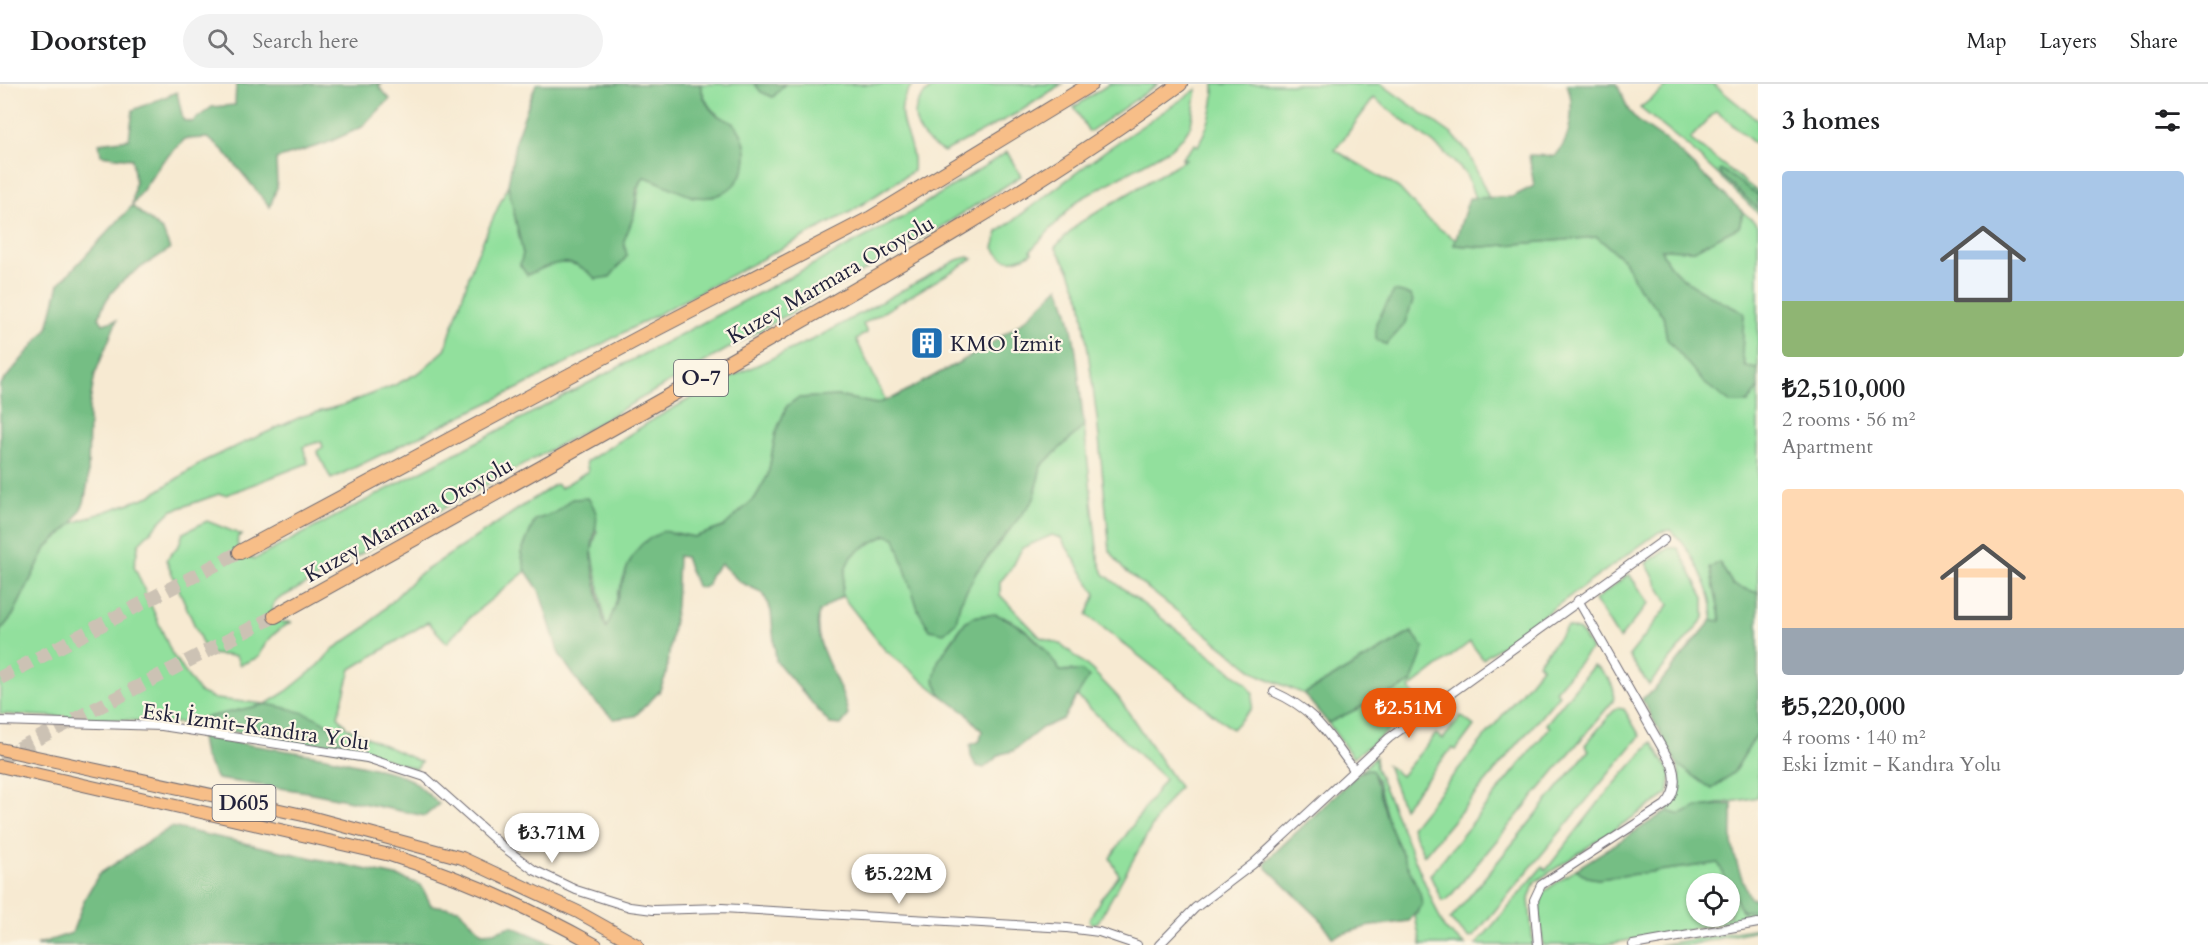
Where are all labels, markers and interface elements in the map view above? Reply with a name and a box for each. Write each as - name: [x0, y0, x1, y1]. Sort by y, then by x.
- search box: [183, 14, 603, 68]
- text: Doorstep: [30, 22, 147, 60]
- icon: search: [204, 25, 237, 58]
- text: Search here: [252, 26, 359, 56]
- text: Map: [1967, 27, 2007, 56]
- text: Layers: [2040, 27, 2097, 56]
- text: Share: [2130, 27, 2178, 56]
- text: 3 homes: [1782, 103, 1880, 138]
- icon: filters: [2151, 104, 2184, 137]
- street label: Kuzey Marmara Otoyolu: [721, 208, 940, 352]
- icon: home: [1929, 210, 2037, 318]
- building icon: KMO İzmit: [909, 325, 945, 361]
- place label: KMO İzmit: [950, 329, 1061, 359]
- road number: O-7: [674, 360, 728, 396]
- text: ₺2,510,000: [1782, 371, 1905, 406]
- text: 2 rooms · 56 m²: [1782, 406, 1915, 433]
- text: Apartment: [1782, 433, 1873, 460]
- street label: Kuzey Marmara Otoyolu: [299, 450, 518, 590]
- icon: home: [1929, 528, 2037, 636]
- pin: ₺2.51M: [1360, 688, 1458, 739]
- text: ₺5,220,000: [1782, 689, 1905, 724]
- text: ₺2.51M: [1375, 694, 1443, 721]
- street label: Eskı İzmit-Kandıra Yolu: [140, 696, 372, 758]
- text: 4 rooms · 140 m²: [1782, 724, 1926, 751]
- text: Eski İzmit - Kandıra Yolu: [1782, 751, 2001, 778]
- road number: D605: [212, 785, 276, 821]
- pin: ₺3.71M: [503, 813, 601, 864]
- text: ₺3.71M: [518, 819, 586, 846]
- pin: ₺5.22M: [850, 854, 948, 905]
- text: ₺5.22M: [865, 860, 933, 887]
- map controls: [1686, 873, 1740, 927]
- button: locate: [1686, 873, 1740, 927]

